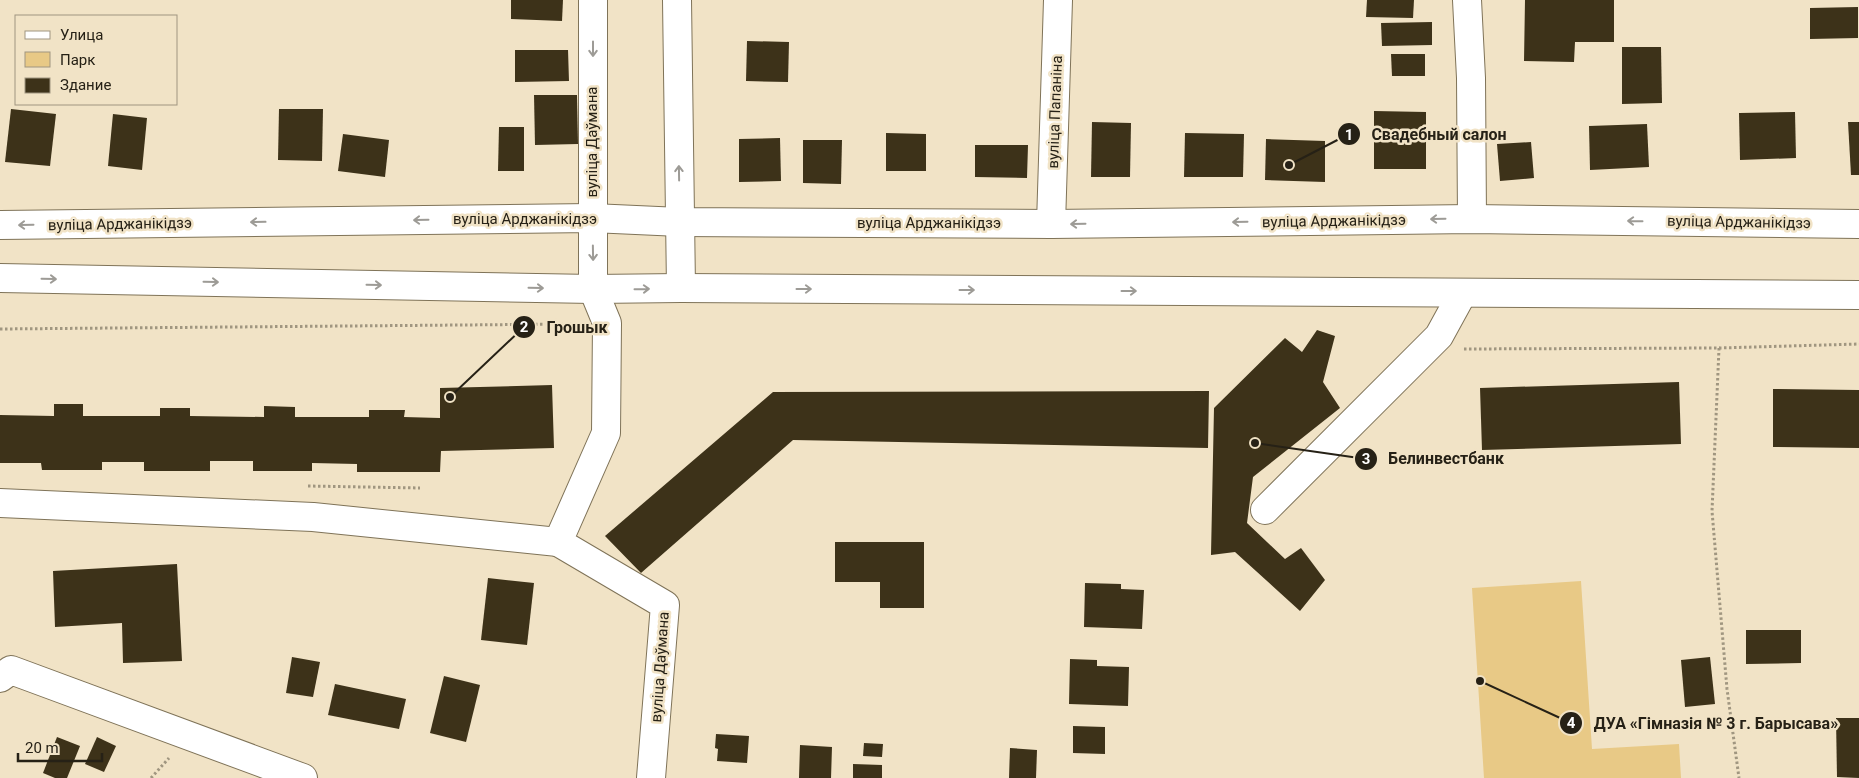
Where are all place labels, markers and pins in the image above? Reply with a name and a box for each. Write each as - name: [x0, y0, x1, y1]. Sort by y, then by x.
- callout: Свадебный салон: [1336, 119, 1517, 150]
- callout: Грошык: [511, 312, 617, 343]
- callout: Белинвестбанк: [1353, 443, 1514, 474]
- callout: ДУА «Гімназія № 3 г. Барысава»: [1559, 707, 1848, 738]

